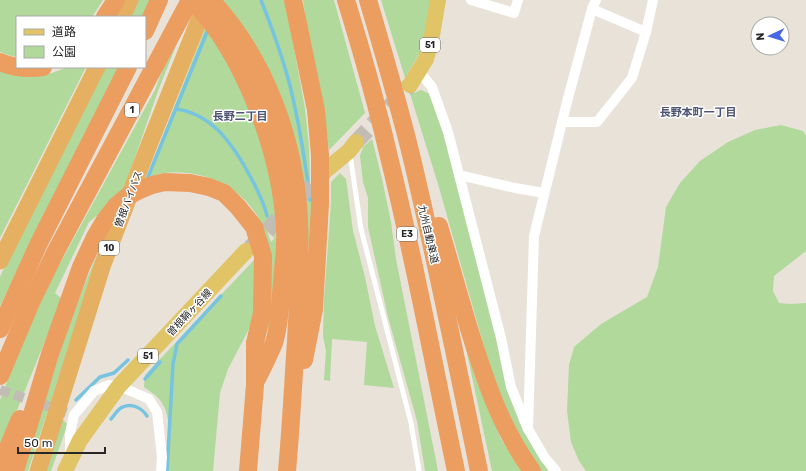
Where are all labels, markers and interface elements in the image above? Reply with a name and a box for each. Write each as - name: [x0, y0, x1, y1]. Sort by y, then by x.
- legend: [16, 16, 146, 68]
- north arrow: [750, 16, 790, 56]
- text: 道路: [52, 25, 76, 39]
- text: N: [754, 32, 767, 41]
- road number: 51: [420, 38, 440, 52]
- text: 公園: [52, 45, 76, 59]
- road number: 1: [125, 103, 139, 117]
- district label: 長野本町一丁目: [660, 106, 737, 119]
- district label: 長野二丁目: [213, 110, 268, 123]
- street label: 曽根バイパス: [113, 169, 145, 229]
- street label: 九州自動車道: [415, 204, 441, 265]
- road number: E3: [397, 227, 417, 241]
- road number: 10: [99, 241, 119, 255]
- street label: 曽根鞘ヶ谷線: [165, 287, 215, 339]
- road number: 51: [138, 349, 158, 363]
- scale bar: [18, 429, 105, 455]
- text: 50 m: [24, 436, 52, 450]

